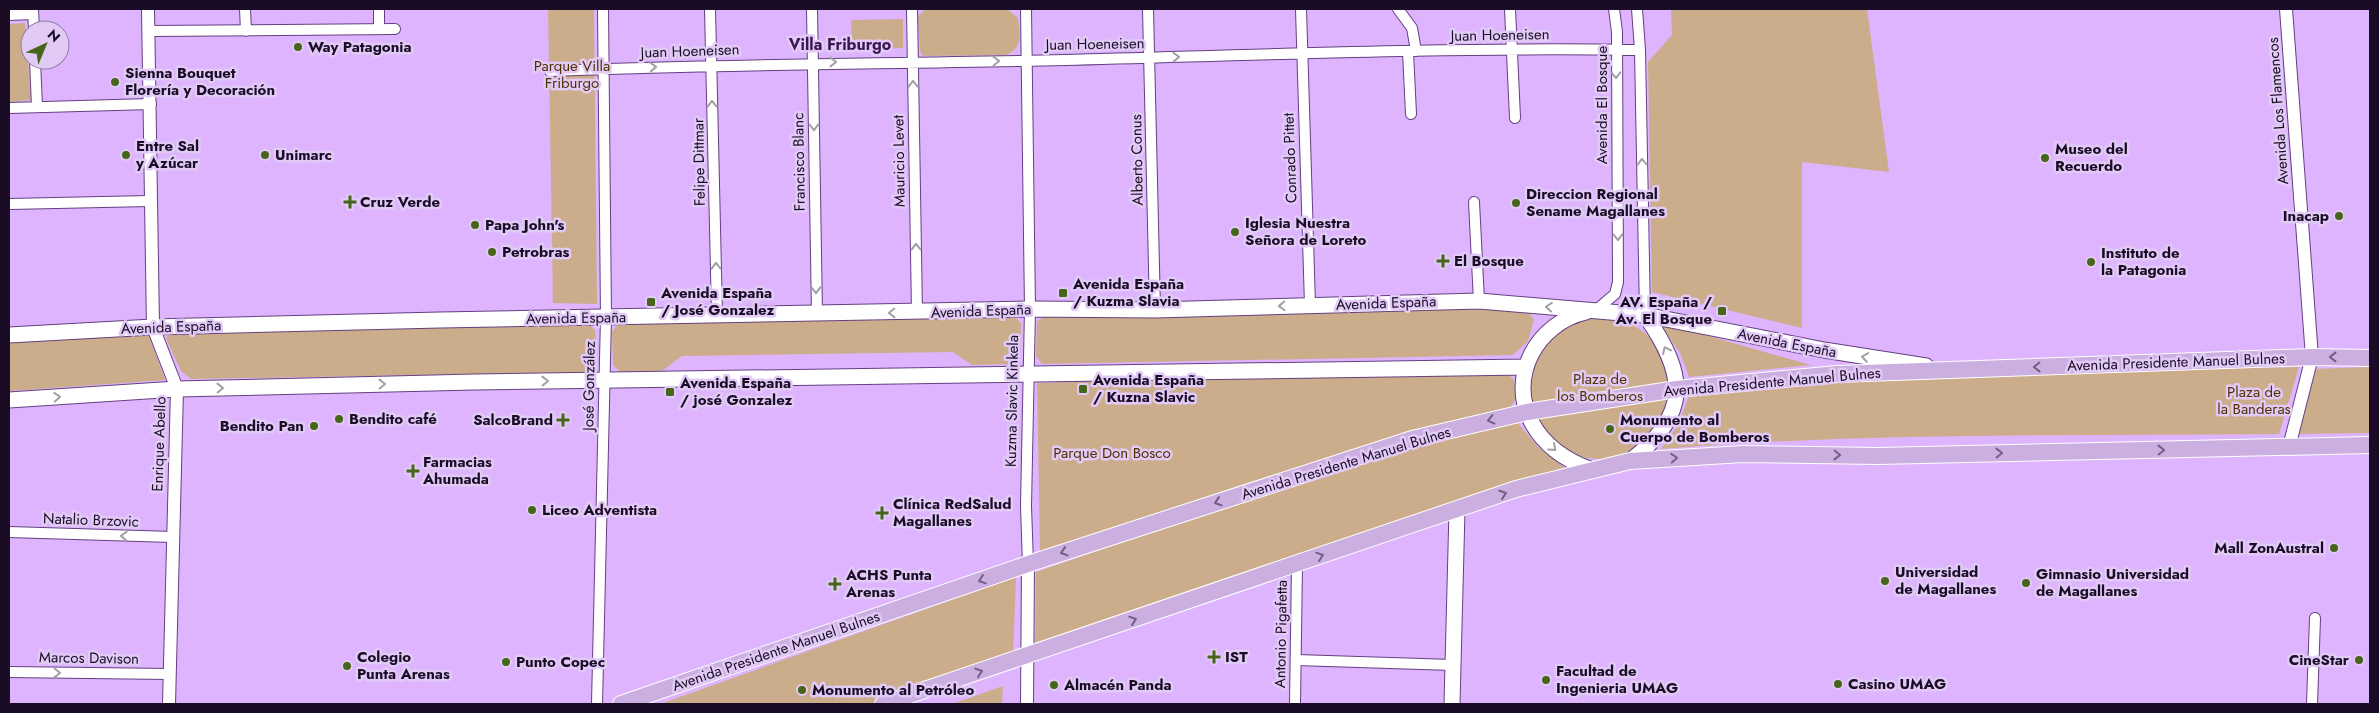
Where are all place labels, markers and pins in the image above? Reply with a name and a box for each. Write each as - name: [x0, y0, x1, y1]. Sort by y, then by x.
- place label: Way Patagonia: [308, 36, 412, 58]
- marker: Way Patagonia: [292, 41, 304, 53]
- place label: Sienna Bouquet Florería y Decoración: [125, 62, 275, 101]
- marker: Sienna Bouquet Florería y Decoración: [109, 76, 121, 88]
- place label: Entre Sal y Azúcar: [135, 135, 199, 174]
- place label: Museo del Recuerdo: [2055, 138, 2128, 177]
- place label: Unimarc: [275, 144, 332, 166]
- marker: Entre Sal y Azúcar: [120, 149, 132, 161]
- marker: Unimarc: [259, 149, 271, 161]
- marker: Museo del Recuerdo: [2039, 152, 2051, 164]
- place label: Direccion Regional Sename Magallanes: [1526, 183, 1665, 222]
- place label: Cruz Verde: [360, 191, 440, 213]
- marker: Cruz Verde: [344, 196, 356, 208]
- marker: Direccion Regional Sename Magallanes: [1510, 197, 1522, 209]
- place label: Inacap: [2283, 205, 2329, 227]
- marker: Inacap: [2333, 210, 2345, 222]
- place label: Iglesia Nuestra Señora de Loreto: [1245, 212, 1367, 251]
- place label: Papa John's: [485, 214, 564, 236]
- marker: Papa John's: [469, 219, 481, 231]
- marker: Iglesia Nuestra Señora de Loreto: [1229, 226, 1241, 238]
- place label: Petrobras: [502, 241, 570, 263]
- place label: Instituto de la Patagonia: [2101, 242, 2186, 281]
- marker: Petrobras: [486, 246, 498, 258]
- place label: El Bosque: [1454, 250, 1524, 272]
- marker: El Bosque: [1436, 254, 1450, 268]
- marker: Instituto de la Patagonia: [2085, 256, 2097, 268]
- place label: Avenida España / Kuzma Slavia: [1072, 273, 1184, 312]
- place label: Avenida España / José Gonzalez: [660, 282, 774, 321]
- marker: Avenida España / Kuzma Slavia: [1057, 287, 1069, 299]
- place label: AV. España / Av. El Bosque: [1615, 291, 1712, 330]
- marker: Avenida España / José Gonzalez: [645, 296, 657, 308]
- marker: AV. España / Av. El Bosque: [1716, 305, 1728, 317]
- place label: Avenida España / Kuzna Slavic: [1092, 369, 1204, 408]
- place label: Avenida España / josé Gonzalez: [679, 372, 793, 411]
- marker: Avenida España / Kuzna Slavic: [1077, 383, 1089, 395]
- marker: Avenida España / josé Gonzalez: [664, 386, 676, 398]
- place label: Bendito café: [349, 408, 437, 430]
- place label: SalcoBrand: [473, 409, 553, 431]
- place label: Monumento al Cuerpo de Bomberos: [1620, 409, 1770, 448]
- marker: Bendito café: [333, 413, 345, 425]
- marker: SalcoBrand: [557, 414, 569, 426]
- place label: Bendito Pan: [220, 415, 304, 437]
- marker: Bendito Pan: [308, 420, 320, 432]
- marker: Monumento al Cuerpo de Bomberos: [1604, 423, 1616, 435]
- place label: Farmacias Ahumada: [422, 451, 492, 490]
- marker: Farmacias Ahumada: [407, 465, 419, 477]
- place label: Clínica RedSalud Magallanes: [893, 493, 1011, 532]
- place label: Liceo Adventista: [542, 499, 657, 521]
- marker: Liceo Adventista: [526, 504, 538, 516]
- marker: Clínica RedSalud Magallanes: [875, 506, 889, 520]
- place label: Mall ZonAustral: [2214, 537, 2324, 559]
- marker: Mall ZonAustral: [2328, 542, 2340, 554]
- place label: Universidad de Magallanes: [1895, 561, 1996, 600]
- place label: Gimnasio Universidad de Magallanes: [2036, 563, 2189, 602]
- place label: ACHS Punta Arenas: [845, 564, 932, 603]
- marker: Universidad de Magallanes: [1879, 575, 1891, 587]
- marker: ACHS Punta Arenas: [828, 577, 842, 591]
- marker: Gimnasio Universidad de Magallanes: [2020, 577, 2032, 589]
- place label: Colegio Punta Arenas: [357, 646, 450, 685]
- place label: IST: [1225, 646, 1248, 668]
- place label: CineStar: [2289, 649, 2350, 671]
- marker: IST: [1207, 650, 1221, 664]
- place label: Punto Copec: [516, 651, 605, 673]
- marker: CineStar: [2353, 654, 2365, 666]
- marker: Punto Copec: [500, 656, 512, 668]
- marker: Colegio Punta Arenas: [341, 660, 353, 672]
- place label: Facultad de Ingenieria UMAG: [1556, 660, 1678, 699]
- place label: Casino UMAG: [1848, 673, 1946, 695]
- place label: Almacén Panda: [1063, 674, 1172, 696]
- marker: Facultad de Ingenieria UMAG: [1540, 674, 1552, 686]
- marker: Casino UMAG: [1832, 678, 1844, 690]
- place label: Monumento al Petróleo: [812, 679, 974, 701]
- marker: Almacén Panda: [1048, 679, 1060, 691]
- marker: Monumento al Petróleo: [796, 684, 808, 696]

